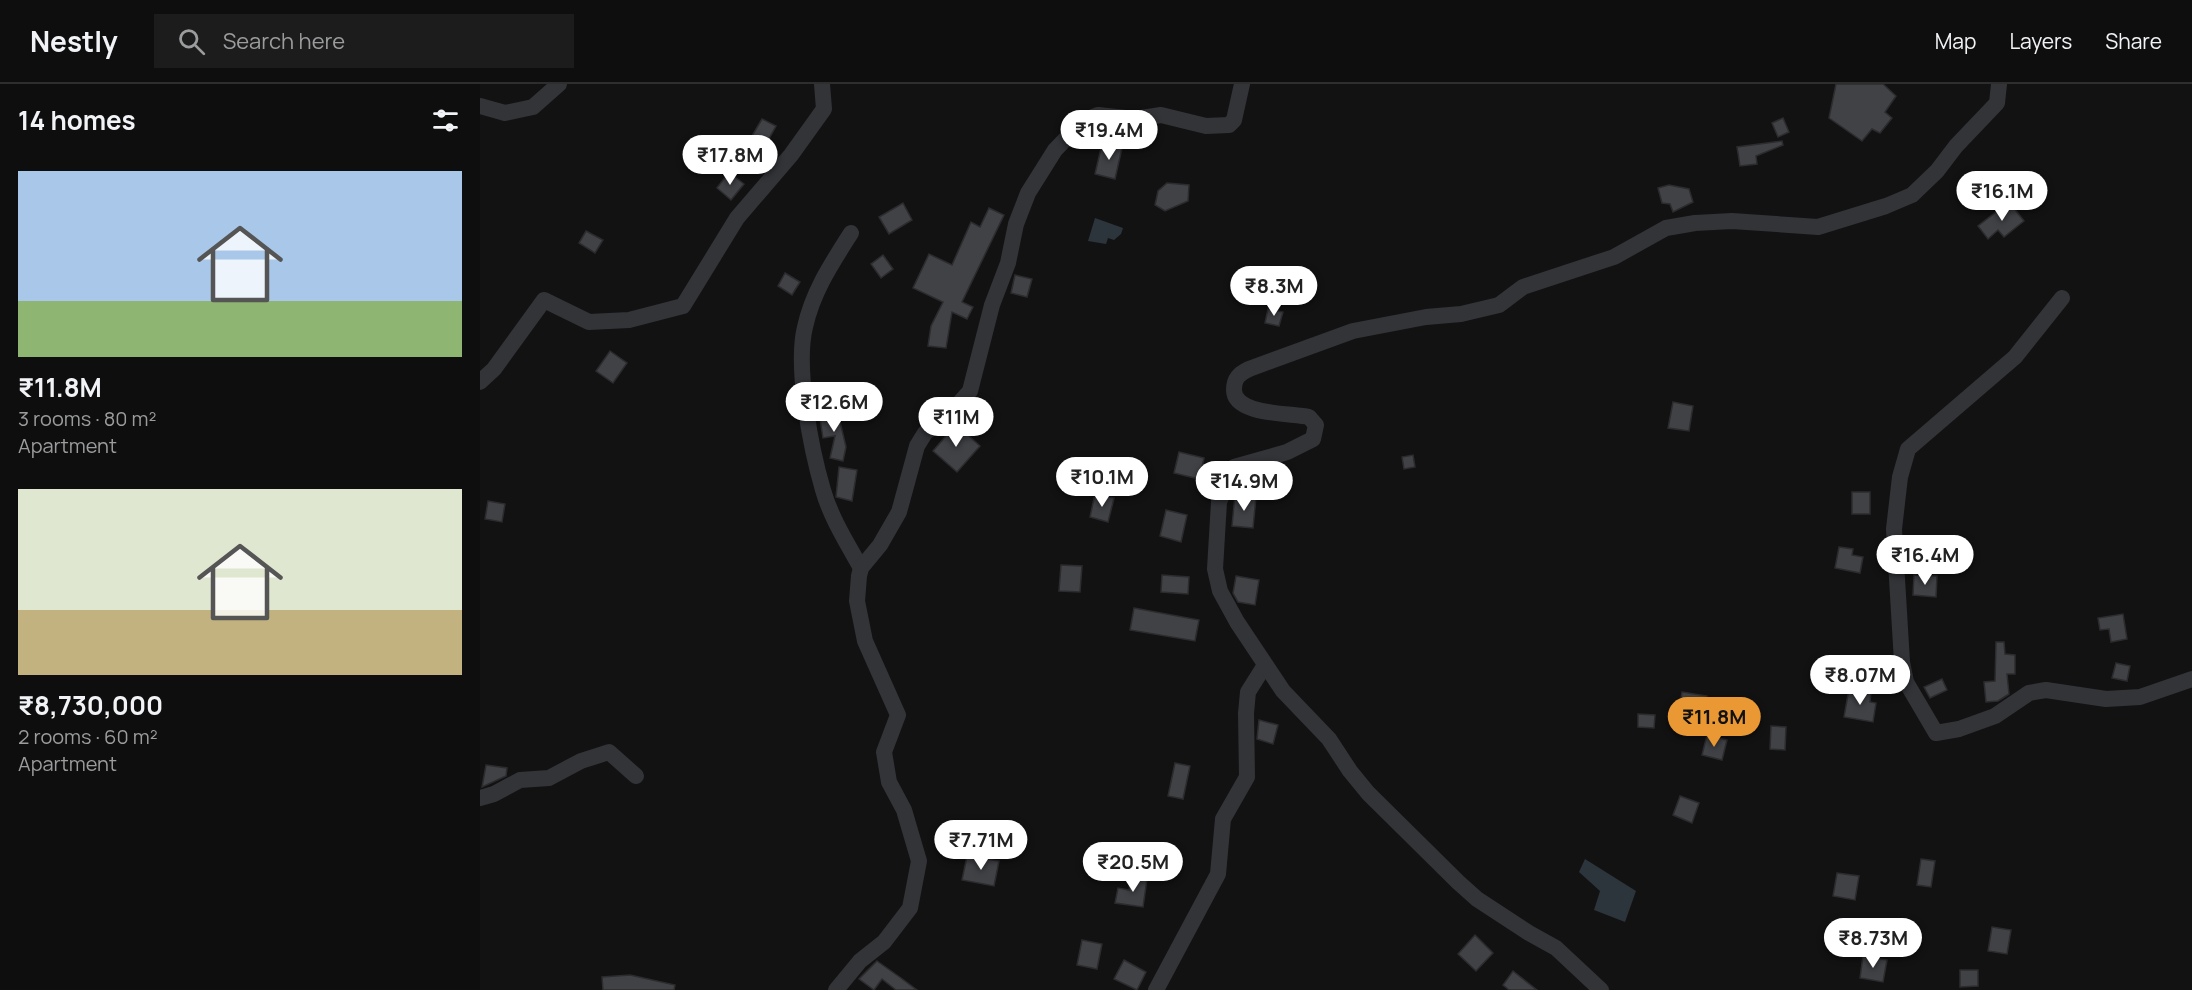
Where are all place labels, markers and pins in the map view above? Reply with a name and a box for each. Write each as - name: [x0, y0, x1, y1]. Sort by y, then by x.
- pin: ₹19.4M: [1060, 110, 1158, 161]
- pin: ₹17.8M: [681, 135, 779, 186]
- pin: ₹16.1M: [1953, 171, 2051, 222]
- pin: ₹8.3M: [1232, 266, 1316, 317]
- pin: ₹12.6M: [785, 382, 883, 433]
- pin: ₹11M: [920, 397, 992, 448]
- pin: ₹10.1M: [1053, 457, 1151, 508]
- pin: ₹14.9M: [1195, 461, 1293, 512]
- pin: ₹16.4M: [1876, 535, 1974, 586]
- pin: ₹8.07M: [1811, 655, 1909, 706]
- pin: ₹11.8M: [1665, 697, 1763, 748]
- pin: ₹7.71M: [932, 820, 1030, 871]
- pin: ₹20.5M: [1084, 842, 1182, 893]
- pin: ₹8.73M: [1824, 918, 1922, 969]

